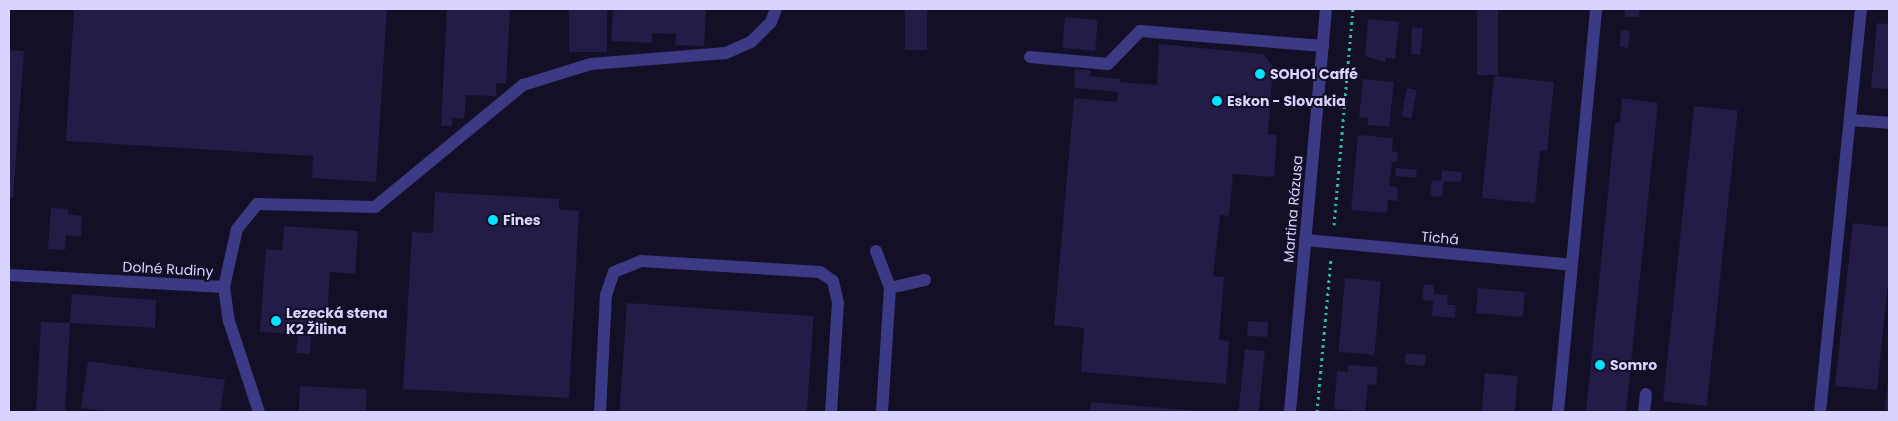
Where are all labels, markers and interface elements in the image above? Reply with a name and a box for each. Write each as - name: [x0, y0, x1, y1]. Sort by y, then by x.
- place label: SOHO1 Caffé: [1270, 66, 1358, 82]
- marker: SOHO1 Caffé: [1254, 68, 1266, 80]
- place label: Eskon - Slovakia: [1227, 93, 1346, 109]
- marker: Eskon - Slovakia: [1211, 95, 1223, 107]
- street label: Martina Rázusa: [1280, 155, 1306, 263]
- place label: Fines: [503, 212, 541, 228]
- marker: Fines: [487, 214, 499, 226]
- street label: Tichá: [1420, 228, 1460, 248]
- street label: Dolné Rudiny: [122, 258, 214, 280]
- place label: Lezecká stena K2 Žilina: [286, 305, 388, 338]
- marker: Lezecká stena K2 Žilina: [270, 315, 282, 327]
- place label: Somro: [1610, 357, 1657, 373]
- marker: Somro: [1594, 359, 1606, 371]

